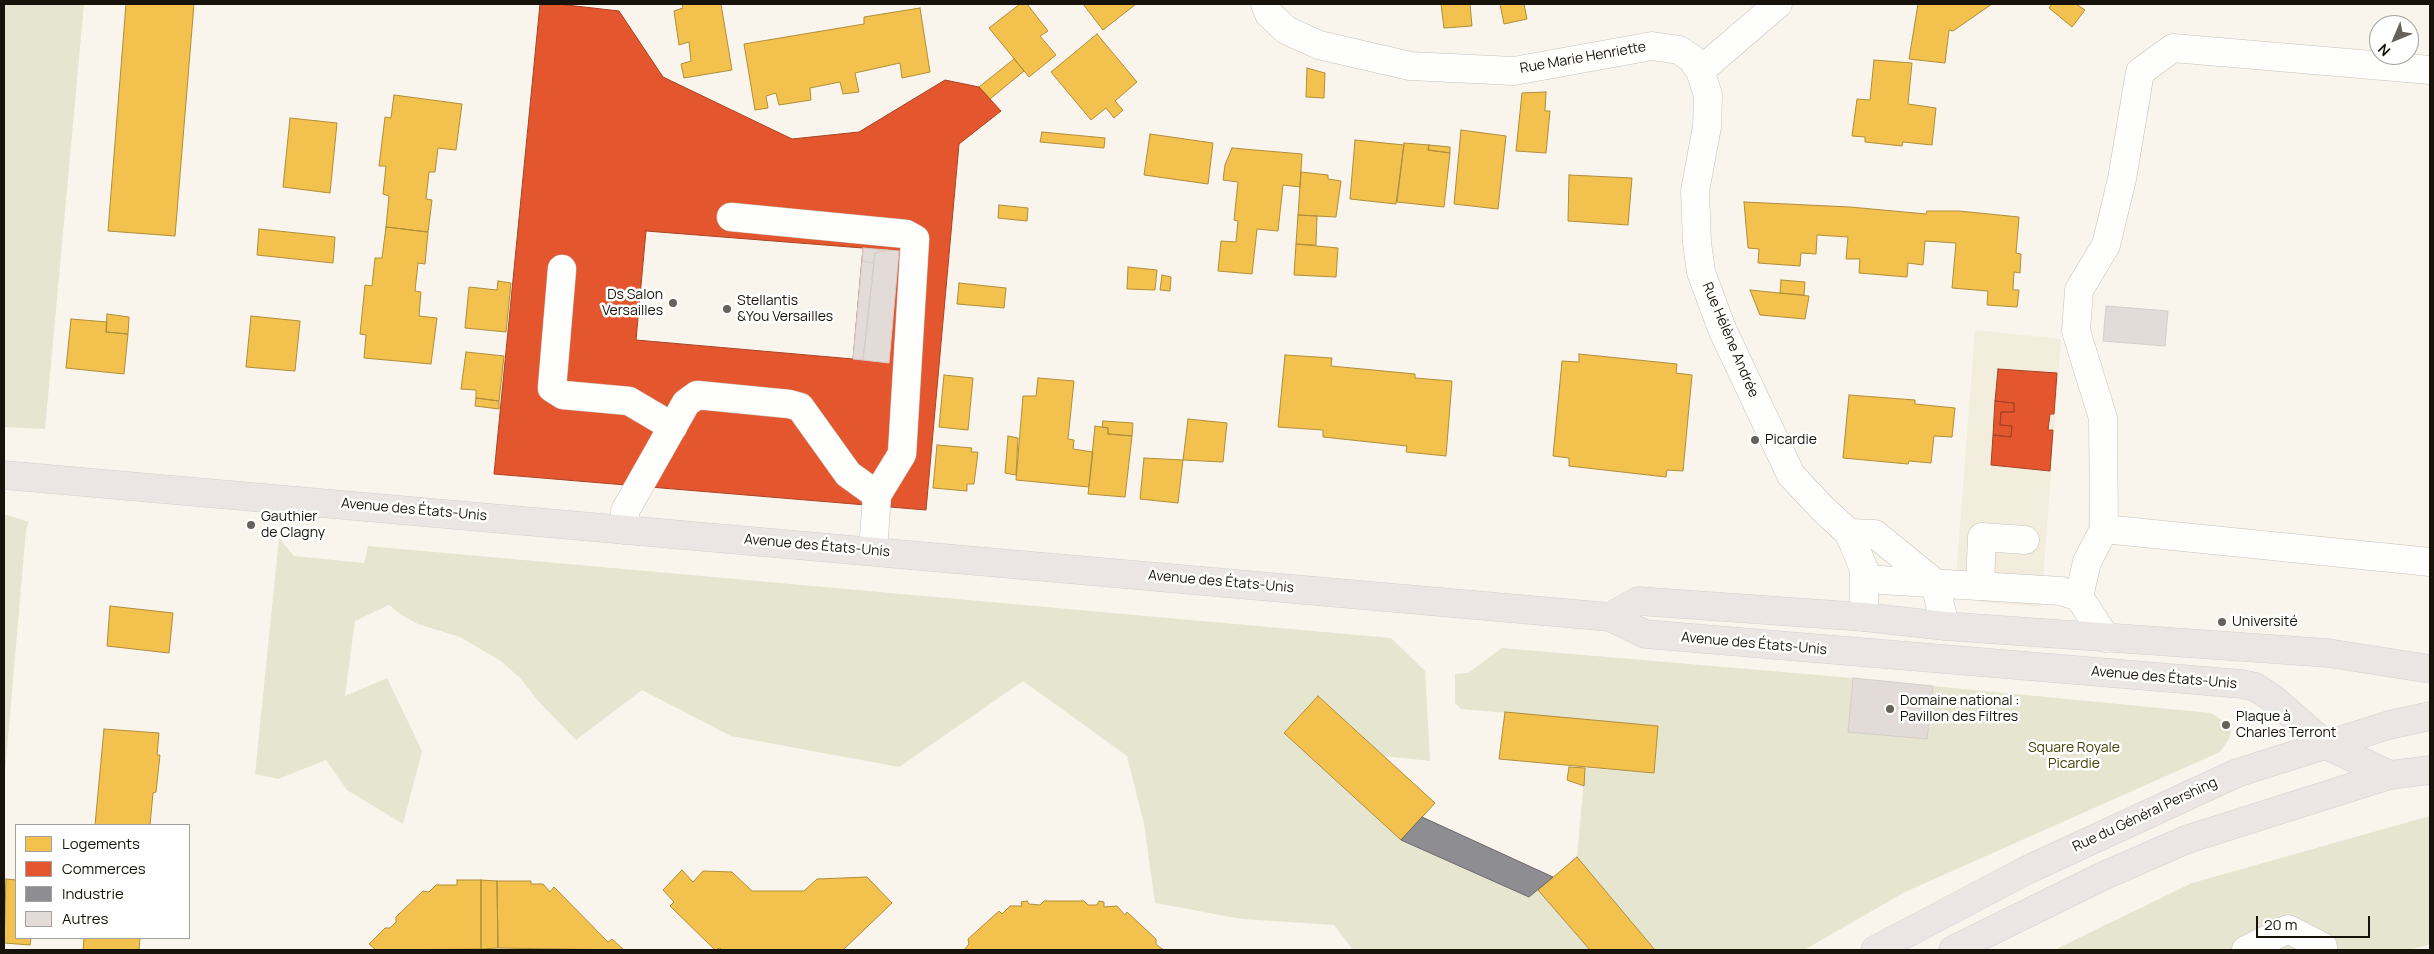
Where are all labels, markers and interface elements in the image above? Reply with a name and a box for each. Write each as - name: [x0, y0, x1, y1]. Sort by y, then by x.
- north arrow: [2369, 15, 2419, 65]
- street label: Rue Marie Henriette: [1519, 39, 1647, 77]
- text: N: [2373, 40, 2394, 61]
- street label: Rue Hélène Andrée: [1698, 280, 1762, 400]
- place label: Ds Salon Versailles: [602, 287, 663, 320]
- place label: Stellantis &You Versailles: [737, 293, 833, 326]
- marker: Ds Salon Versailles: [667, 297, 679, 309]
- marker: Stellantis &You Versailles: [721, 303, 733, 315]
- place label: Picardie: [1765, 432, 1817, 448]
- marker: Picardie: [1749, 434, 1761, 446]
- street label: Avenue des États-Unis: [340, 495, 488, 525]
- place label: Gauthier de Clagny: [261, 509, 325, 542]
- marker: Gauthier de Clagny: [245, 519, 257, 531]
- street label: Avenue des États-Unis: [743, 531, 891, 561]
- street label: Avenue des États-Unis: [1147, 567, 1295, 597]
- place label: Université: [2232, 614, 2298, 630]
- marker: Université: [2216, 616, 2228, 628]
- street label: Avenue des États-Unis: [1680, 629, 1828, 659]
- street label: Avenue des États-Unis: [2090, 663, 2238, 693]
- place label: Domaine national : Pavillon des Filtres: [1900, 693, 2019, 726]
- marker: Domaine national : Pavillon des Filtres: [1884, 703, 1896, 715]
- place label: Plaque à Charles Terront: [2236, 709, 2336, 742]
- marker: Plaque à Charles Terront: [2220, 719, 2232, 731]
- park label: Square Royale Picardie: [2028, 740, 2120, 772]
- street label: Rue du Général Pershing: [2070, 774, 2220, 856]
- legend: [15, 824, 190, 939]
- text: Logements: [62, 833, 140, 854]
- text: Commerces: [62, 858, 146, 879]
- text: Industrie: [62, 883, 124, 904]
- scale bar: [2259, 906, 2373, 938]
- text: Autres: [62, 908, 108, 929]
- text: 20 m: [2264, 914, 2297, 935]

